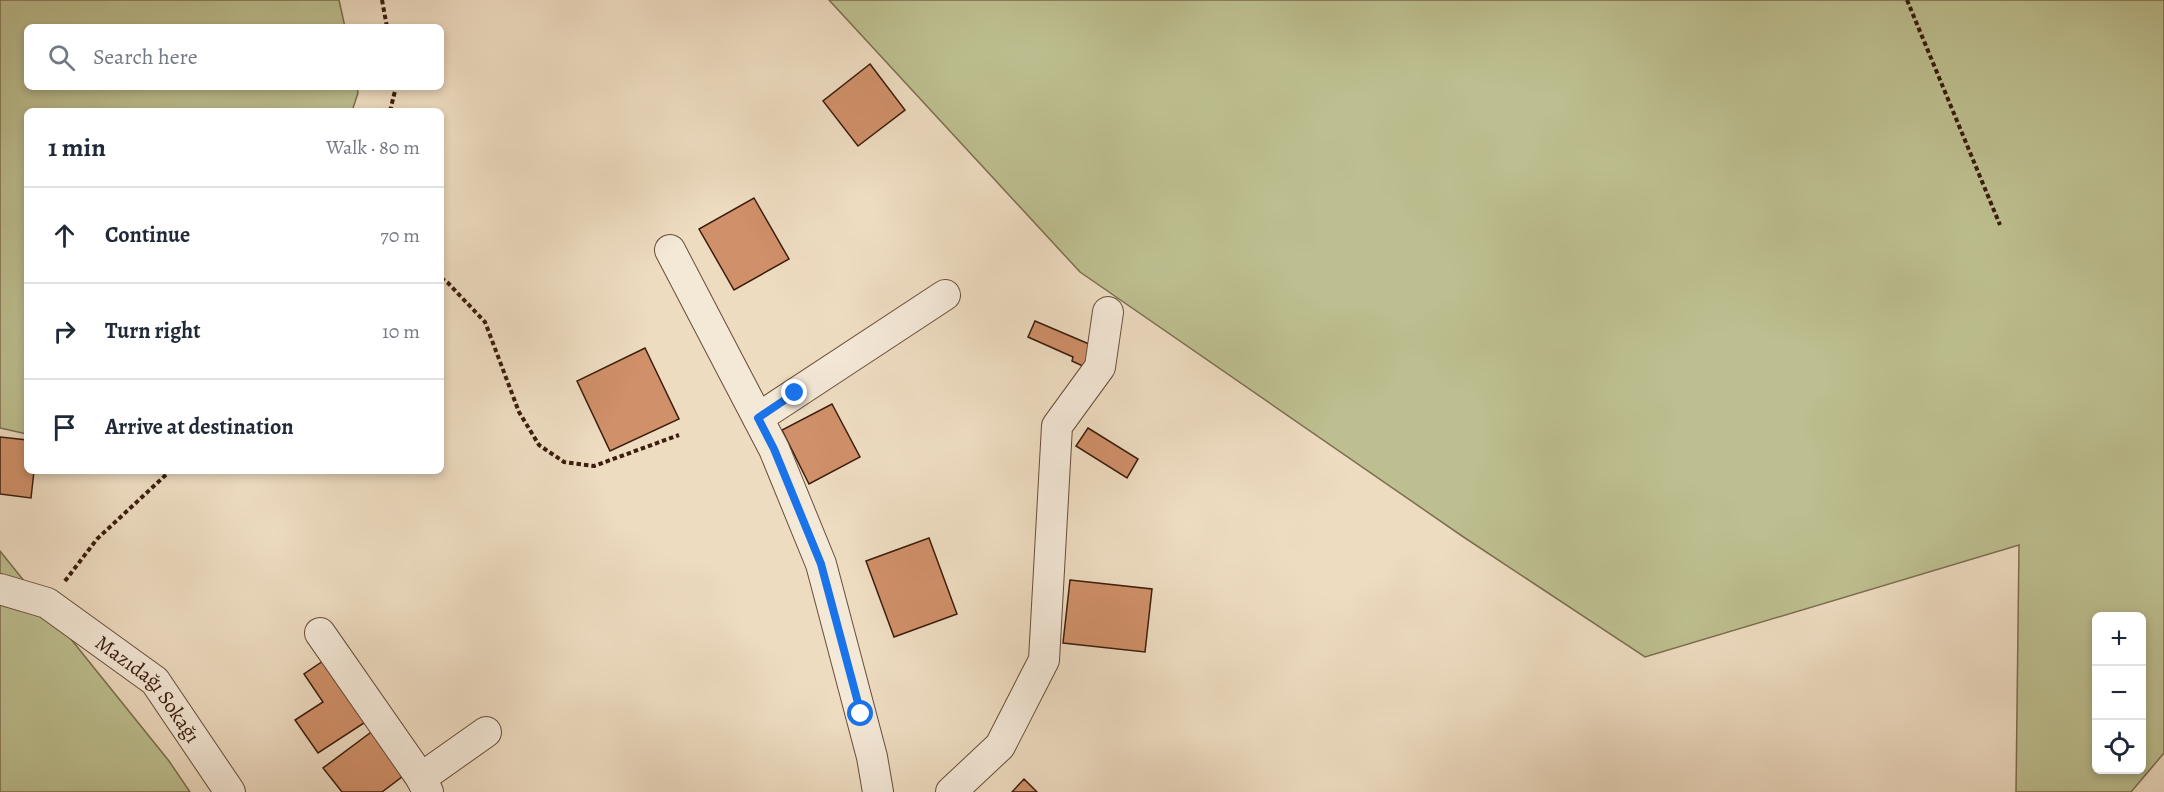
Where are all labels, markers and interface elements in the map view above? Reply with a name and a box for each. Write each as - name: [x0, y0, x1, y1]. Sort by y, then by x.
- search box: [24, 24, 444, 90]
- icon: search: [45, 41, 78, 74]
- text: Search here: [93, 42, 198, 72]
- text: 1 min: [48, 130, 106, 165]
- text: Walk · 80 m: [326, 134, 420, 161]
- icon: ahead: [48, 219, 81, 252]
- text: Continue: [105, 220, 190, 250]
- text: 70 m: [380, 222, 420, 249]
- icon: right: [48, 315, 81, 348]
- text: Turn right: [105, 316, 201, 346]
- text: 10 m: [382, 318, 420, 345]
- route end: [781, 379, 807, 405]
- icon: arrive: [48, 411, 81, 444]
- text: Arrive at destination: [105, 412, 294, 442]
- map controls: [2092, 612, 2146, 774]
- button: +: [2092, 612, 2146, 666]
- street label: Mazıdağı Sokağı: [90, 628, 207, 748]
- button: −: [2092, 666, 2146, 720]
- route start: [847, 700, 873, 726]
- button: locate: [2092, 720, 2146, 774]

